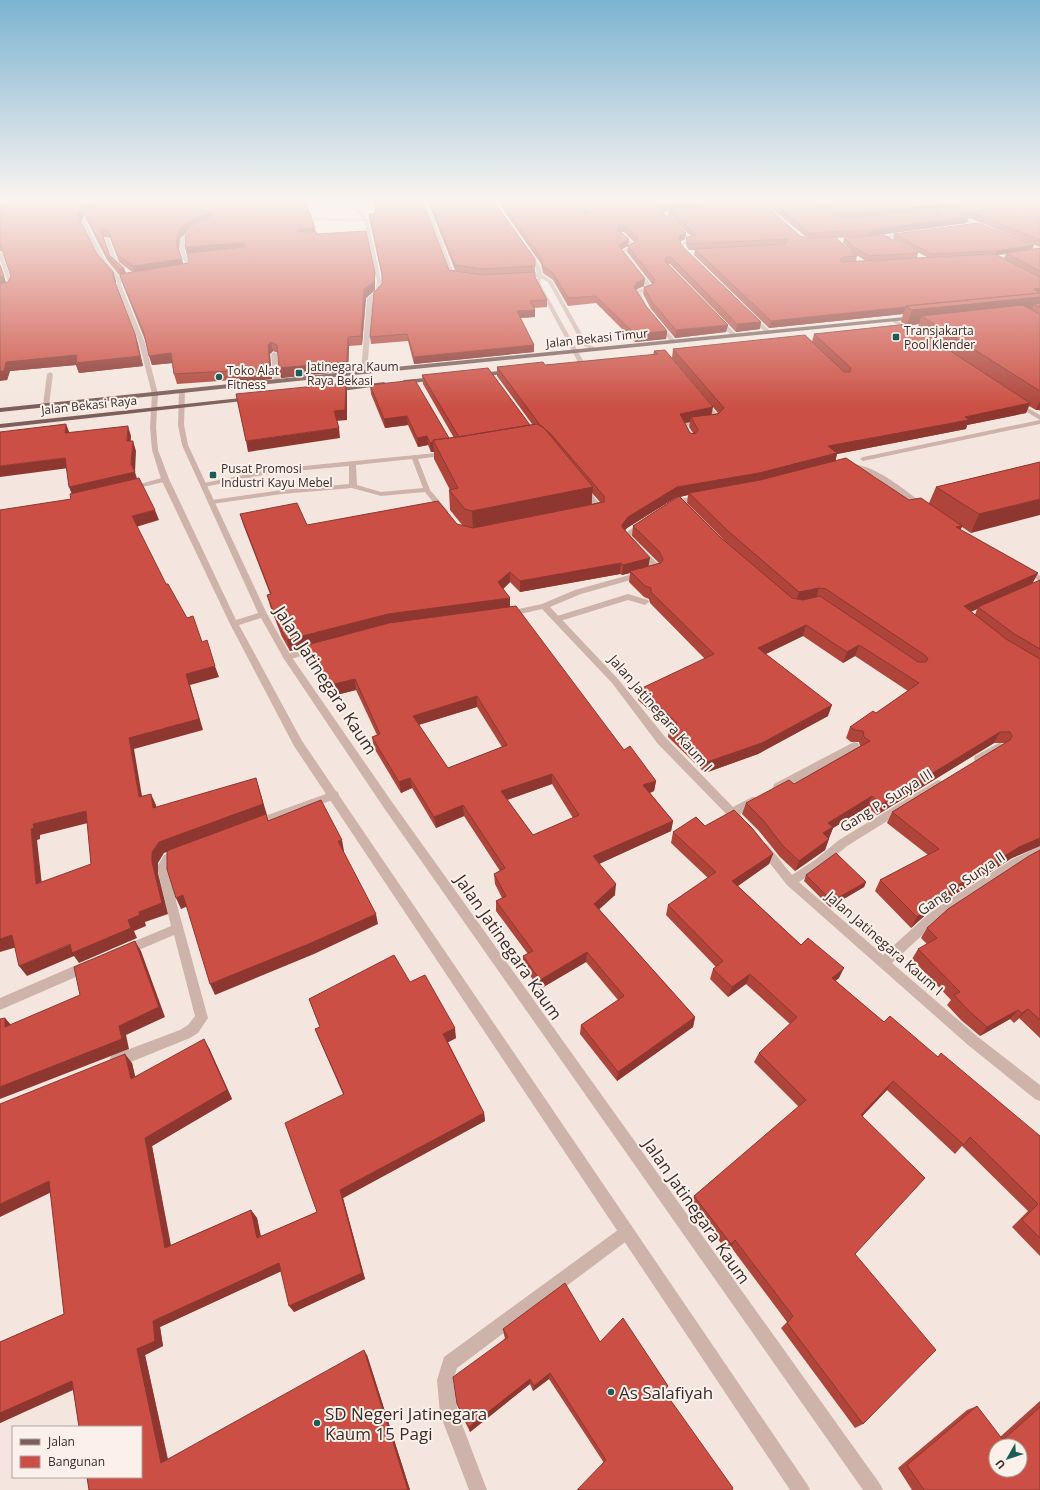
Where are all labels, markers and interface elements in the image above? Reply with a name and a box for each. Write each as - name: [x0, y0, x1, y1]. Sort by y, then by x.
- place label: Transjakarta Pool Klender: [904, 322, 975, 353]
- street label: Jalan Bekasi Timur: [544, 324, 649, 352]
- marker: Transjakarta Pool Klender: [891, 332, 901, 342]
- place label: Jatinegara Kaum Raya Bekasi: [306, 358, 399, 389]
- place label: Toko Alat Fitness: [227, 362, 279, 393]
- marker: Jatinegara Kaum Raya Bekasi: [294, 368, 304, 378]
- marker: Toko Alat Fitness: [214, 372, 224, 382]
- street label: Jalan Bekasi Raya: [39, 392, 138, 419]
- place label: Pusat Promosi Industri Kayu Mebel: [221, 460, 333, 491]
- marker: Pusat Promosi Industri Kayu Mebel: [208, 470, 218, 480]
- street label: Jalan Jatinegara Kaum: [268, 600, 383, 759]
- street label: Jalan Jatinegara Kaum I: [603, 649, 717, 776]
- street label: Gang P. Surya III: [836, 764, 936, 836]
- street label: Gang P. Surya II: [914, 847, 1008, 919]
- street label: Jalan Jatinegara Kaum: [449, 868, 568, 1024]
- street label: Jalan Jatinegara Kaum I: [821, 885, 948, 999]
- street label: Jalan Jatinegara Kaum: [637, 1132, 756, 1288]
- place label: As Salafiyah: [619, 1381, 713, 1404]
- marker: As Salafiyah: [606, 1387, 616, 1397]
- place label: SD Negeri Jatinegara Kaum 15 Pagi: [325, 1402, 487, 1445]
- marker: SD Negeri Jatinegara Kaum 15 Pagi: [312, 1418, 322, 1428]
- legend: [12, 1426, 142, 1478]
- text: Jalan: [47, 1433, 75, 1450]
- north arrow: [988, 1438, 1028, 1478]
- text: Bangunan: [48, 1453, 105, 1470]
- text: U: [991, 1457, 1008, 1473]

